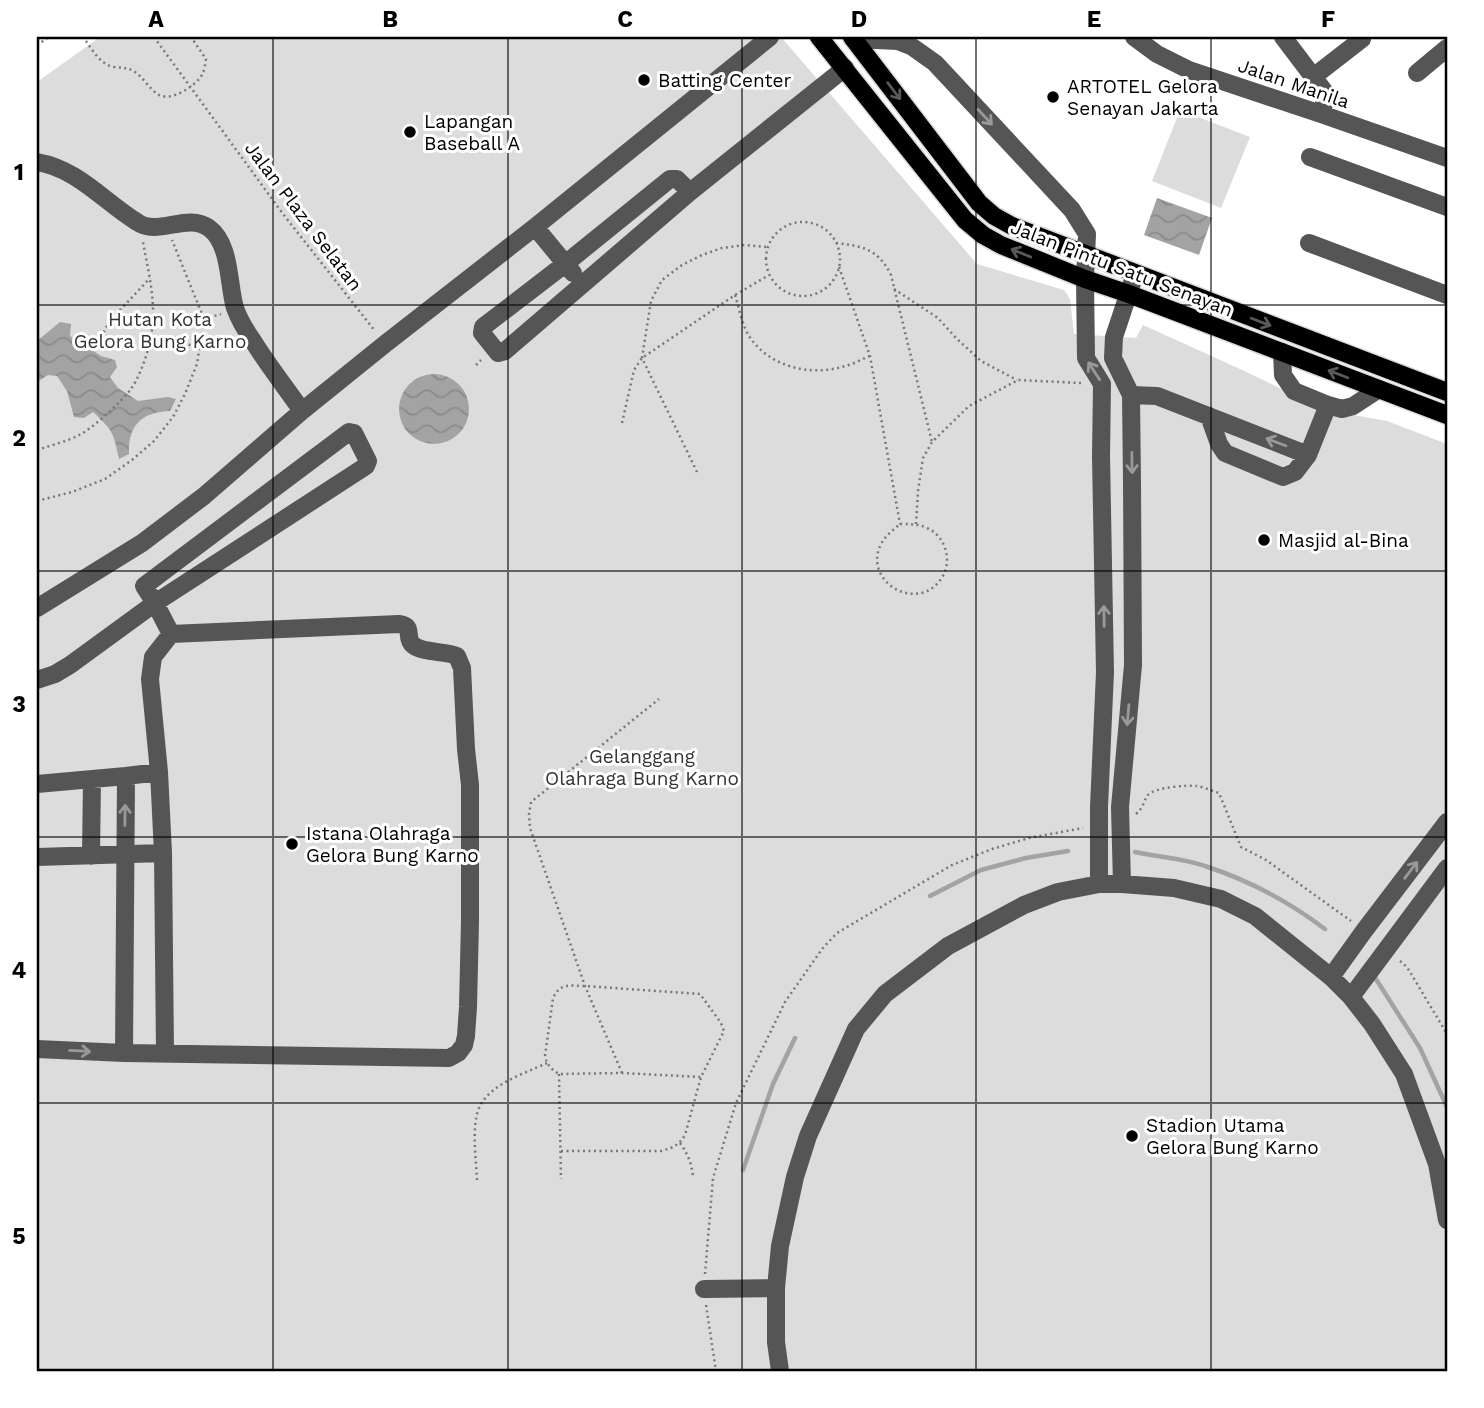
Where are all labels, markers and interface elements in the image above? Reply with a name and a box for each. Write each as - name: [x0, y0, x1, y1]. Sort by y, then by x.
- text: A: [148, 6, 164, 33]
- text: B: [382, 6, 398, 33]
- text: C: [617, 6, 633, 33]
- text: D: [851, 6, 867, 33]
- text: E: [1087, 6, 1101, 33]
- text: F: [1321, 6, 1335, 33]
- street label: Jalan Manila: [1235, 54, 1353, 113]
- place label: Batting Center: [658, 69, 791, 92]
- marker: Batting Center: [636, 72, 652, 88]
- place label: ARTOTEL Gelora Senayan Jakarta: [1067, 75, 1219, 120]
- one-way arrow: [886, 81, 901, 100]
- marker: ARTOTEL Gelora Senayan Jakarta: [1045, 89, 1061, 105]
- one-way arrow: [977, 108, 994, 125]
- place label: Lapangan Baseball A: [424, 110, 520, 155]
- marker: Lapangan Baseball A: [402, 124, 418, 140]
- street label: Jalan Plaza Selatan: [240, 137, 367, 295]
- text: 1: [14, 159, 24, 186]
- street label: Jalan Pintu Satu Senayan: [1007, 215, 1236, 322]
- one-way arrow: [1011, 246, 1033, 259]
- park label: Hutan Kota Gelora Bung Karno: [74, 308, 246, 353]
- one-way arrow: [1250, 316, 1271, 329]
- one-way arrow: [1087, 362, 1101, 382]
- one-way arrow: [1327, 366, 1349, 379]
- text: 2: [12, 425, 26, 452]
- one-way arrow: [1265, 435, 1287, 447]
- one-way arrow: [1125, 451, 1139, 474]
- place label: Masjid al-Bina: [1278, 529, 1409, 552]
- marker: Masjid al-Bina: [1256, 532, 1272, 548]
- one-way arrow: [1097, 605, 1110, 628]
- text: 3: [12, 691, 26, 718]
- one-way arrow: [1121, 703, 1134, 726]
- park label: Gelanggang Olahraga Bung Karno: [545, 745, 739, 790]
- one-way arrow: [118, 804, 132, 827]
- place label: Istana Olahraga Gelora Bung Karno: [306, 822, 479, 867]
- marker: Istana Olahraga Gelora Bung Karno: [284, 836, 300, 852]
- one-way arrow: [1403, 861, 1418, 880]
- text: 4: [12, 957, 27, 984]
- one-way arrow: [69, 1044, 92, 1057]
- place label: Stadion Utama Gelora Bung Karno: [1146, 1114, 1319, 1159]
- marker: Stadion Utama Gelora Bung Karno: [1124, 1128, 1140, 1144]
- text: 5: [12, 1223, 26, 1250]

